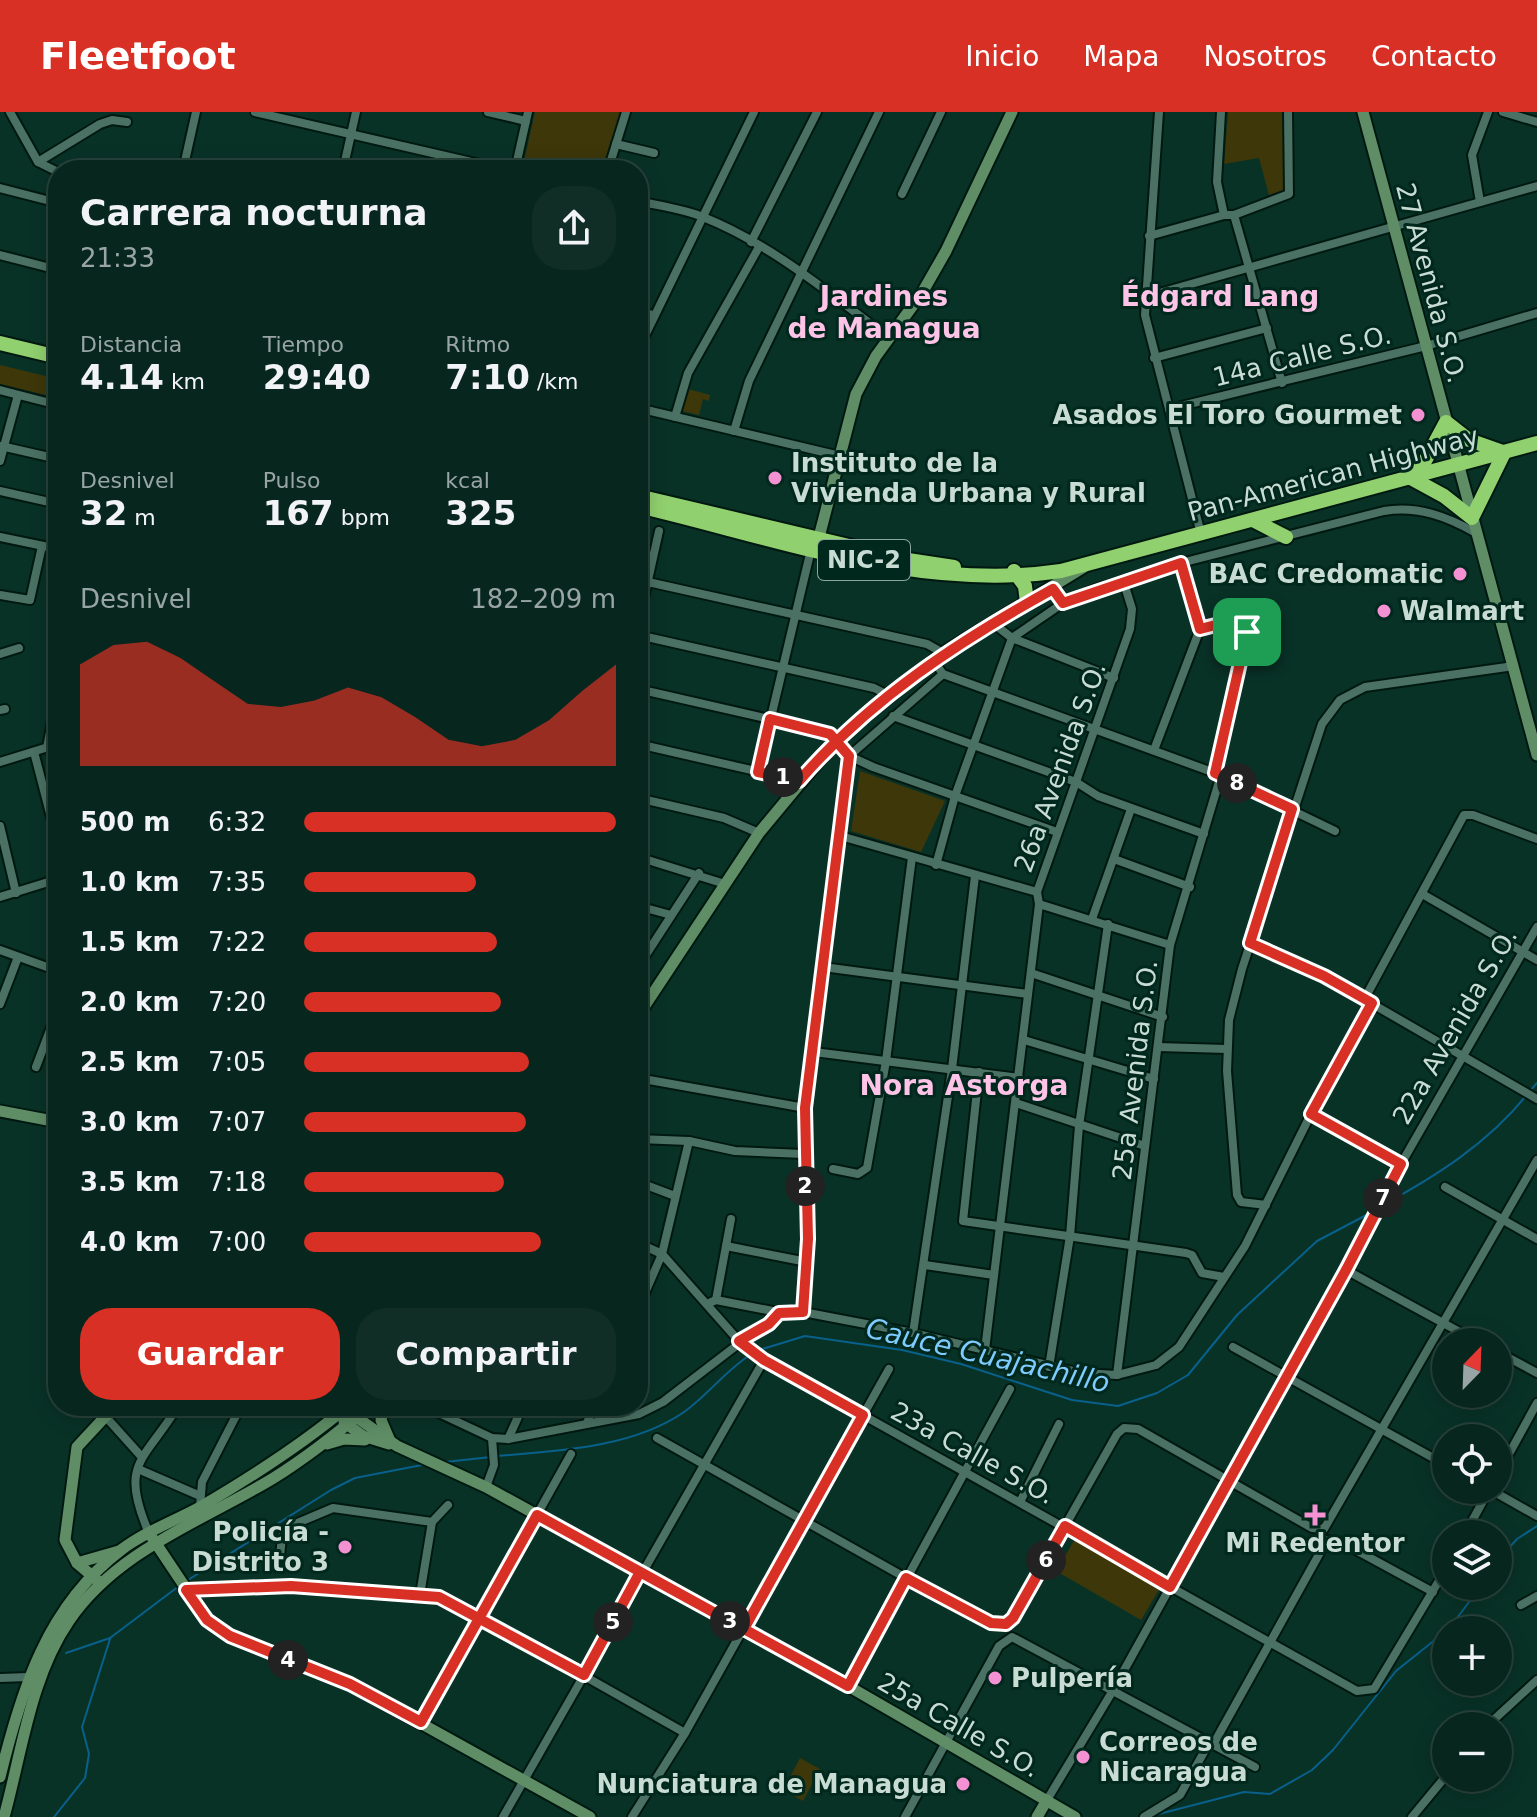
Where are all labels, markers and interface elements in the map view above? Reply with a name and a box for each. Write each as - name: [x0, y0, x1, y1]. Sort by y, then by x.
- text: Fleetfoot: [40, 34, 236, 78]
- text: Inicio: [965, 40, 1039, 73]
- text: Mapa: [1083, 40, 1160, 73]
- text: Nosotros: [1204, 40, 1327, 73]
- text: Contacto: [1371, 40, 1497, 73]
- street label: 27 Avenida S.O.: [1390, 180, 1472, 386]
- button: share: [532, 186, 616, 270]
- text: Carrera nocturna: [80, 192, 427, 233]
- text: 21:33: [80, 243, 155, 273]
- district label: Édgard Lang: [1121, 279, 1319, 313]
- district label: Jardines de Managua: [787, 280, 981, 345]
- street label: 14a Calle S.O.: [1210, 319, 1394, 393]
- text: Distancia: [80, 332, 182, 357]
- text: Tiempo: [263, 332, 344, 357]
- text: Ritmo: [445, 332, 510, 357]
- text: 4.14: [80, 357, 164, 397]
- text: 29:40: [263, 357, 371, 397]
- text: 7:10: [445, 357, 530, 397]
- text: km: [164, 369, 205, 394]
- text: /km: [530, 369, 578, 394]
- place label: Asados El Toro Gourmet: [1053, 400, 1402, 430]
- marker: Asados El Toro Gourmet: [1409, 406, 1427, 424]
- street label: Pan-American Highway: [1184, 421, 1482, 527]
- place label: Instituto de la Vivienda Urbana y Rural: [791, 448, 1146, 508]
- text: Desnivel: [80, 468, 175, 493]
- text: Pulso: [263, 468, 321, 493]
- text: kcal: [445, 468, 490, 493]
- marker: Instituto de la Vivienda Urbana y Rural: [766, 469, 784, 487]
- text: 32: [80, 493, 127, 533]
- text: 167: [263, 493, 334, 533]
- text: 325: [445, 493, 516, 533]
- text: m: [127, 505, 156, 530]
- text: bpm: [334, 505, 390, 530]
- road number: NIC-2: [818, 540, 910, 580]
- place label: BAC Credomatic: [1209, 559, 1444, 589]
- marker: BAC Credomatic: [1451, 565, 1469, 583]
- text: Desnivel: [80, 584, 192, 614]
- text: 182–209 m: [470, 584, 616, 614]
- place label: Walmart: [1400, 596, 1524, 626]
- pin: [1213, 598, 1281, 666]
- marker: Walmart: [1375, 602, 1393, 620]
- icon: arrive: [1225, 610, 1269, 654]
- street label: 26a Avenida S.O.: [1008, 658, 1112, 876]
- pin: 1: [763, 757, 803, 797]
- pin: 8: [1217, 763, 1257, 803]
- text: 1: [775, 764, 791, 789]
- text: 8: [1229, 770, 1245, 795]
- text: 500 m: [80, 807, 170, 837]
- text: 6:32: [208, 807, 266, 837]
- text: 1.0 km: [80, 867, 180, 897]
- text: 7:35: [208, 867, 266, 897]
- street label: 22a Avenida S.O.: [1387, 922, 1523, 1130]
- text: 1.5 km: [80, 927, 180, 957]
- text: 7:22: [208, 927, 266, 957]
- street label: 25a Avenida S.O.: [1107, 958, 1163, 1182]
- text: 2.0 km: [80, 987, 180, 1017]
- text: 7:20: [208, 987, 266, 1017]
- text: 2.5 km: [80, 1047, 180, 1077]
- text: 7:05: [208, 1047, 266, 1077]
- district label: Nora Astorga: [860, 1069, 1068, 1102]
- text: 3.0 km: [80, 1107, 180, 1137]
- text: 7:07: [208, 1107, 266, 1137]
- pin: 2: [785, 1166, 825, 1206]
- text: 3.5 km: [80, 1167, 180, 1197]
- text: 7:18: [208, 1167, 266, 1197]
- text: 2: [797, 1173, 813, 1198]
- pin: 7: [1363, 1178, 1403, 1218]
- text: 7: [1375, 1185, 1391, 1210]
- text: 4.0 km: [80, 1227, 180, 1257]
- text: 7:00: [208, 1227, 266, 1257]
- button: Guardar: [80, 1308, 340, 1400]
- button: Compartir: [356, 1308, 616, 1400]
- water label: Cauce Cuajachillo: [863, 1311, 1113, 1400]
- north arrow: [1432, 1328, 1512, 1408]
- map controls: [1432, 1328, 1512, 1792]
- street label: 23a Calle S.O.: [886, 1396, 1060, 1510]
- button: locate: [1432, 1424, 1512, 1504]
- marker: Mi Redentor: [1306, 1506, 1324, 1524]
- place label: Policía - Distrito 3: [191, 1517, 329, 1577]
- button: layers: [1432, 1520, 1512, 1600]
- place label: Mi Redentor: [1225, 1528, 1405, 1558]
- marker: Policía - Distrito 3: [336, 1538, 354, 1556]
- pin: 6: [1026, 1540, 1066, 1580]
- text: 6: [1038, 1547, 1054, 1572]
- pin: 3: [710, 1601, 750, 1641]
- pin: 5: [593, 1602, 633, 1642]
- text: 3: [722, 1608, 738, 1633]
- text: 5: [605, 1609, 621, 1634]
- button: +: [1432, 1616, 1512, 1696]
- pin: 4: [268, 1640, 308, 1680]
- text: 4: [280, 1647, 296, 1672]
- place label: Pulpería: [1011, 1663, 1133, 1693]
- street label: 25a Calle S.O.: [872, 1666, 1046, 1784]
- marker: Pulpería: [986, 1669, 1004, 1687]
- button: −: [1432, 1712, 1512, 1792]
- place label: Correos de Nicaragua: [1099, 1727, 1258, 1787]
- marker: Correos de Nicaragua: [1074, 1748, 1092, 1766]
- place label: Nunciatura de Managua: [597, 1769, 947, 1799]
- marker: Nunciatura de Managua: [954, 1775, 972, 1793]

